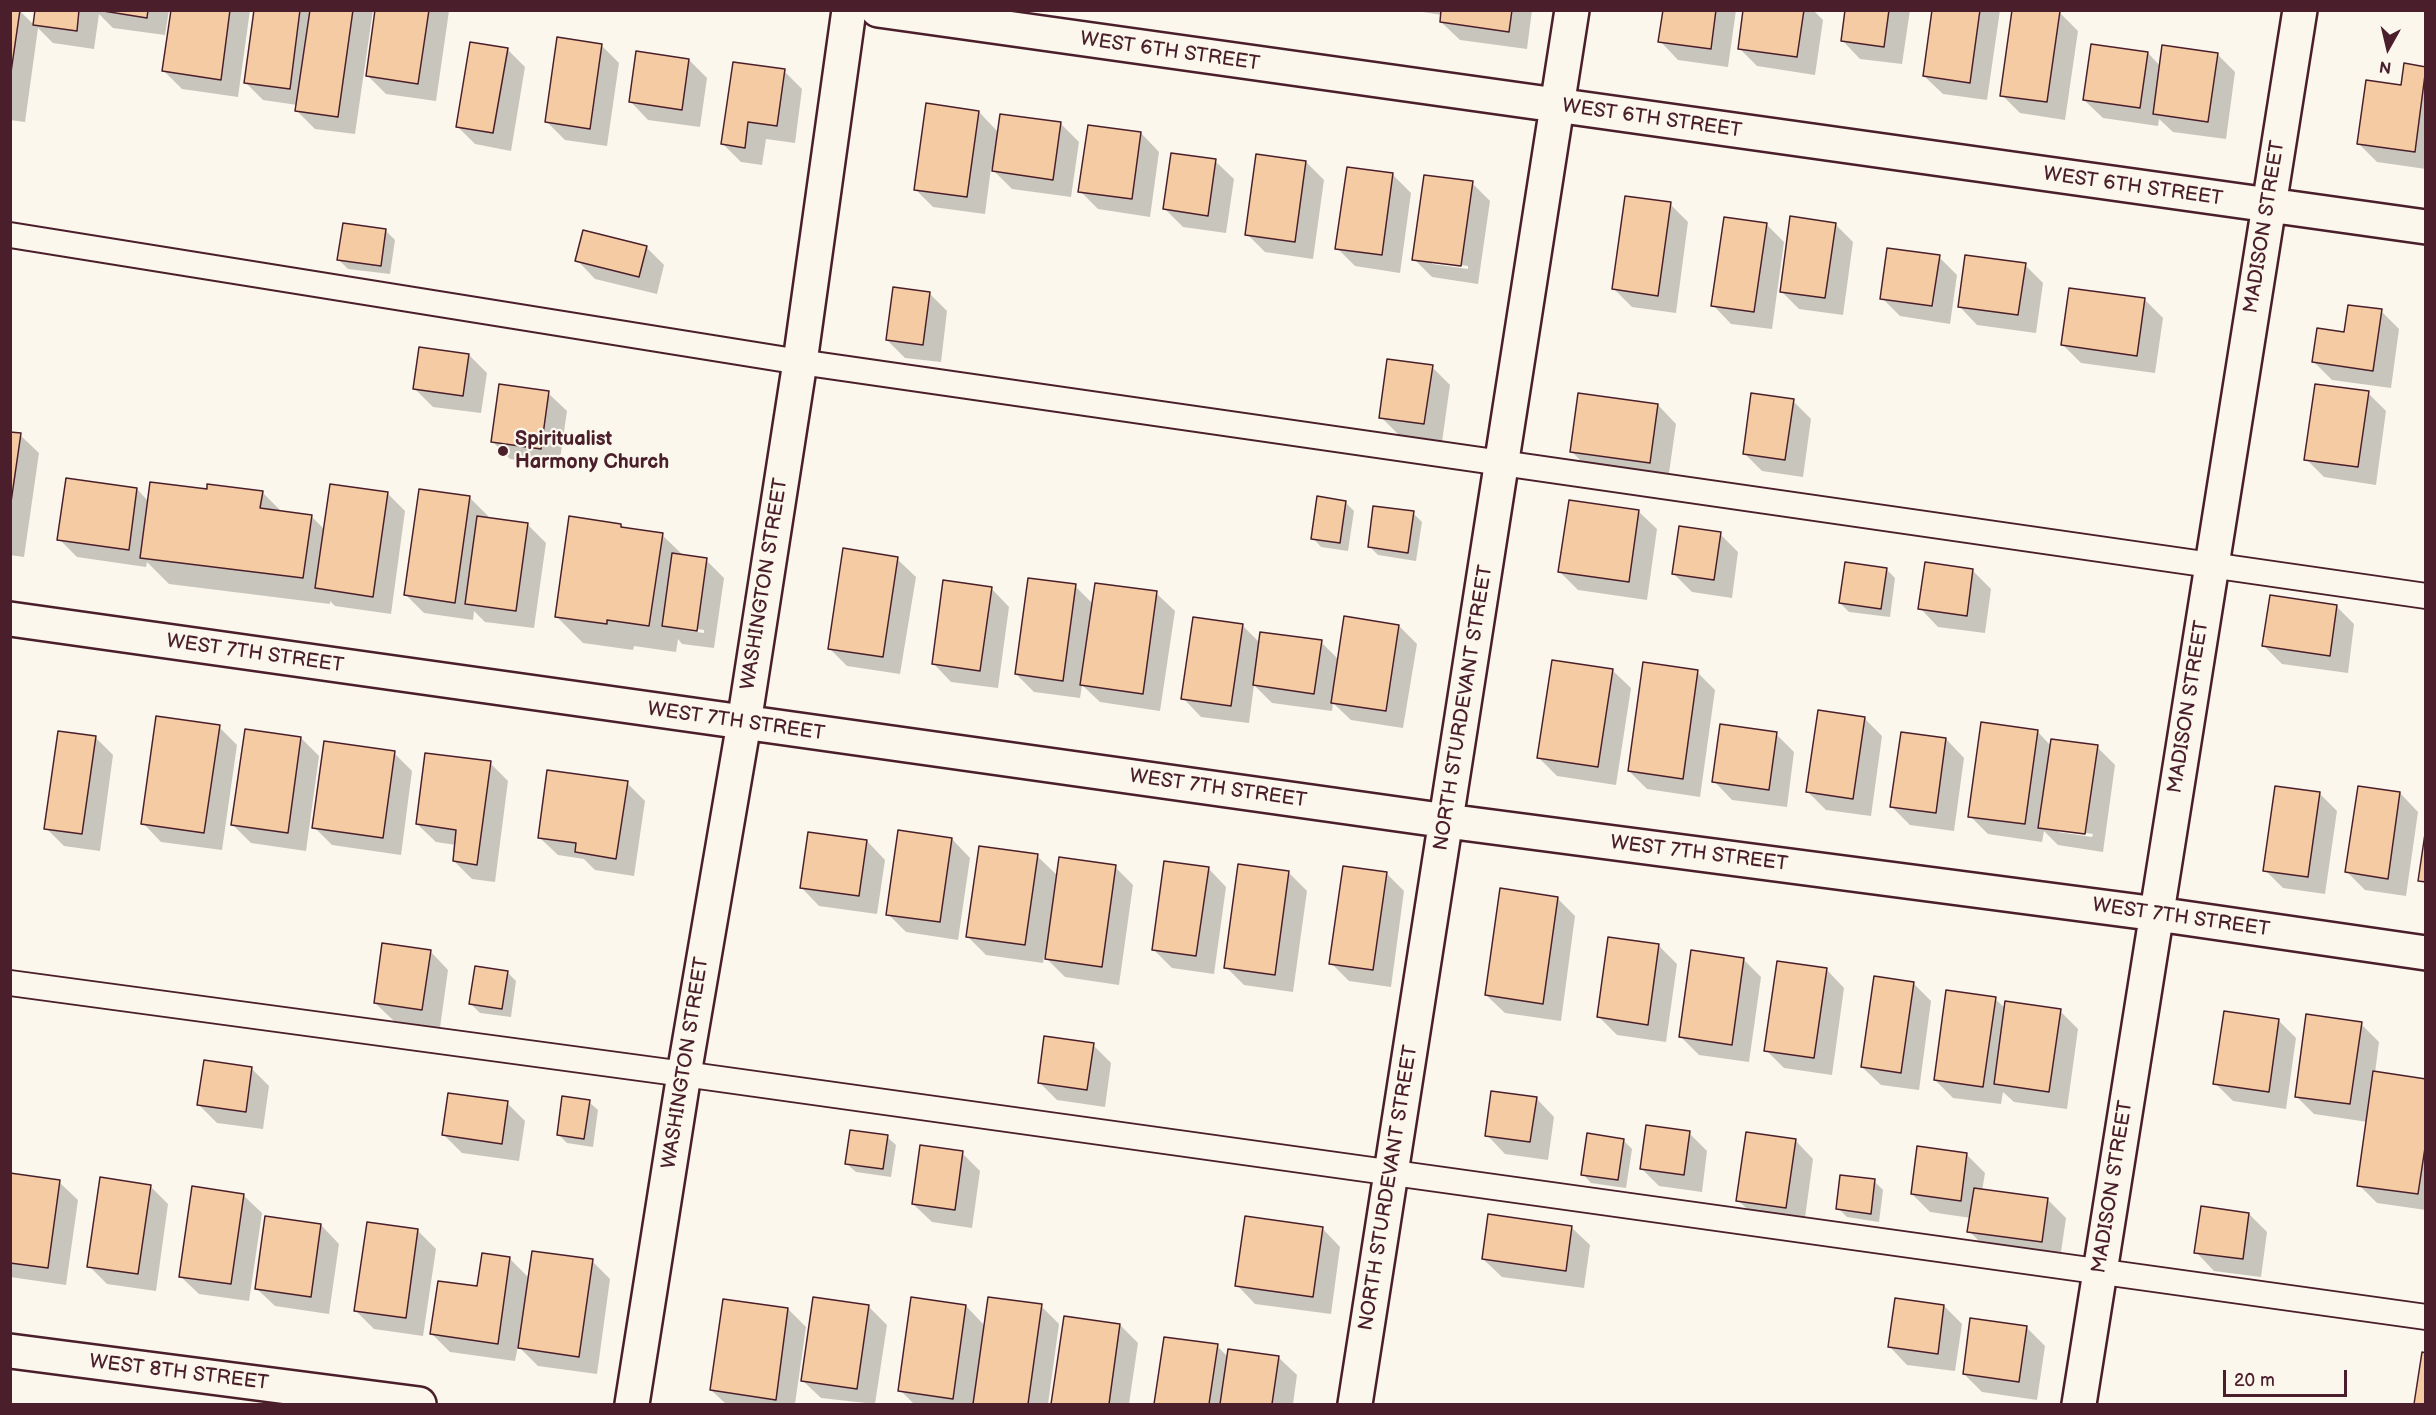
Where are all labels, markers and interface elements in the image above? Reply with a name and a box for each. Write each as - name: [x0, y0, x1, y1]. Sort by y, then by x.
- north arrow: [2358, 18, 2418, 78]
- street label: WEST 6TH STREET: [1079, 28, 1261, 76]
- text: N: [2378, 56, 2393, 77]
- street label: WEST 6TH STREET: [1561, 95, 1743, 143]
- street label: MADISON STREET: [2240, 139, 2290, 315]
- street label: WEST 6TH STREET: [2042, 163, 2224, 211]
- place label: Spiritualist Harmony Church: [515, 428, 669, 475]
- marker: Spiritualist Harmony Church: [496, 444, 510, 458]
- street label: WASHINGTON STREET: [736, 476, 794, 692]
- street label: NORTH STURDEVANT STREET: [1430, 564, 1498, 852]
- street label: MADISON STREET: [2164, 619, 2214, 795]
- street label: WEST 7TH STREET: [165, 630, 345, 678]
- street label: WEST 7TH STREET: [646, 698, 826, 746]
- street label: WEST 7TH STREET: [1128, 765, 1308, 813]
- street label: WEST 7TH STREET: [1609, 831, 1789, 877]
- street label: WEST 7TH STREET: [2091, 894, 2271, 942]
- street label: WASHINGTON STREET: [657, 955, 715, 1171]
- street label: NORTH STURDEVANT STREET: [1355, 1044, 1423, 1332]
- street label: MADISON STREET: [2088, 1099, 2138, 1275]
- street label: WEST 8TH STREET: [88, 1350, 270, 1396]
- scale bar: [2226, 1358, 2350, 1396]
- text: 20 m: [2234, 1370, 2275, 1391]

